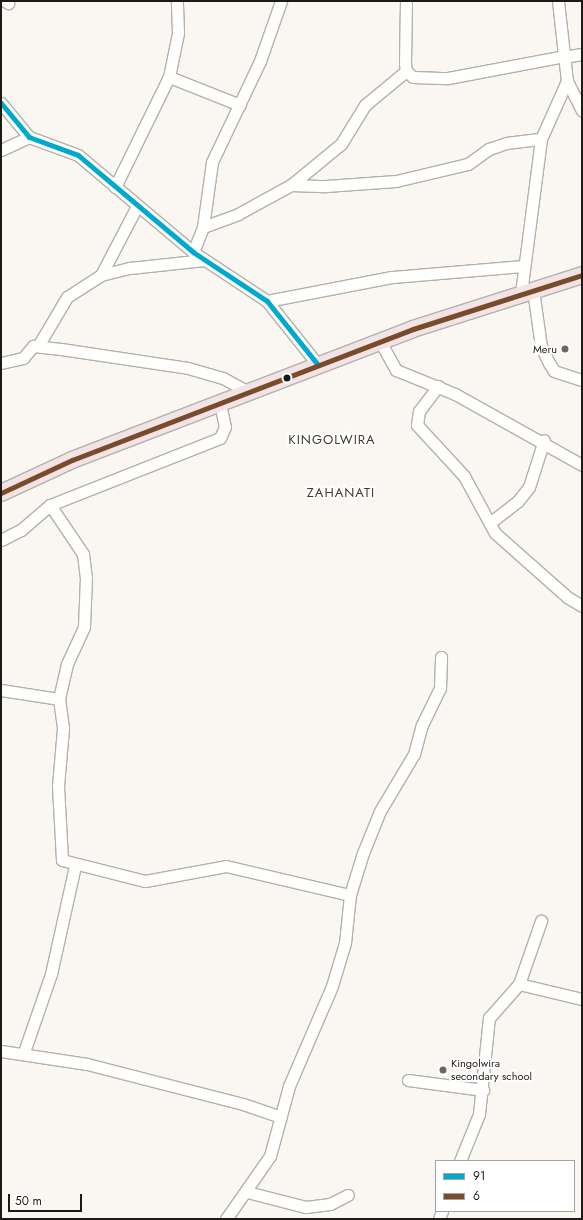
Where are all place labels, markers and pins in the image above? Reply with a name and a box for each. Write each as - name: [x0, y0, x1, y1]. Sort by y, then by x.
- place label: Meru: [533, 342, 557, 356]
- marker: Meru: [560, 344, 570, 354]
- unlabelled marker: [282, 373, 292, 383]
- place label: Kingolwira secondary school: [451, 1057, 532, 1083]
- marker: Kingolwira secondary school: [438, 1065, 448, 1075]

